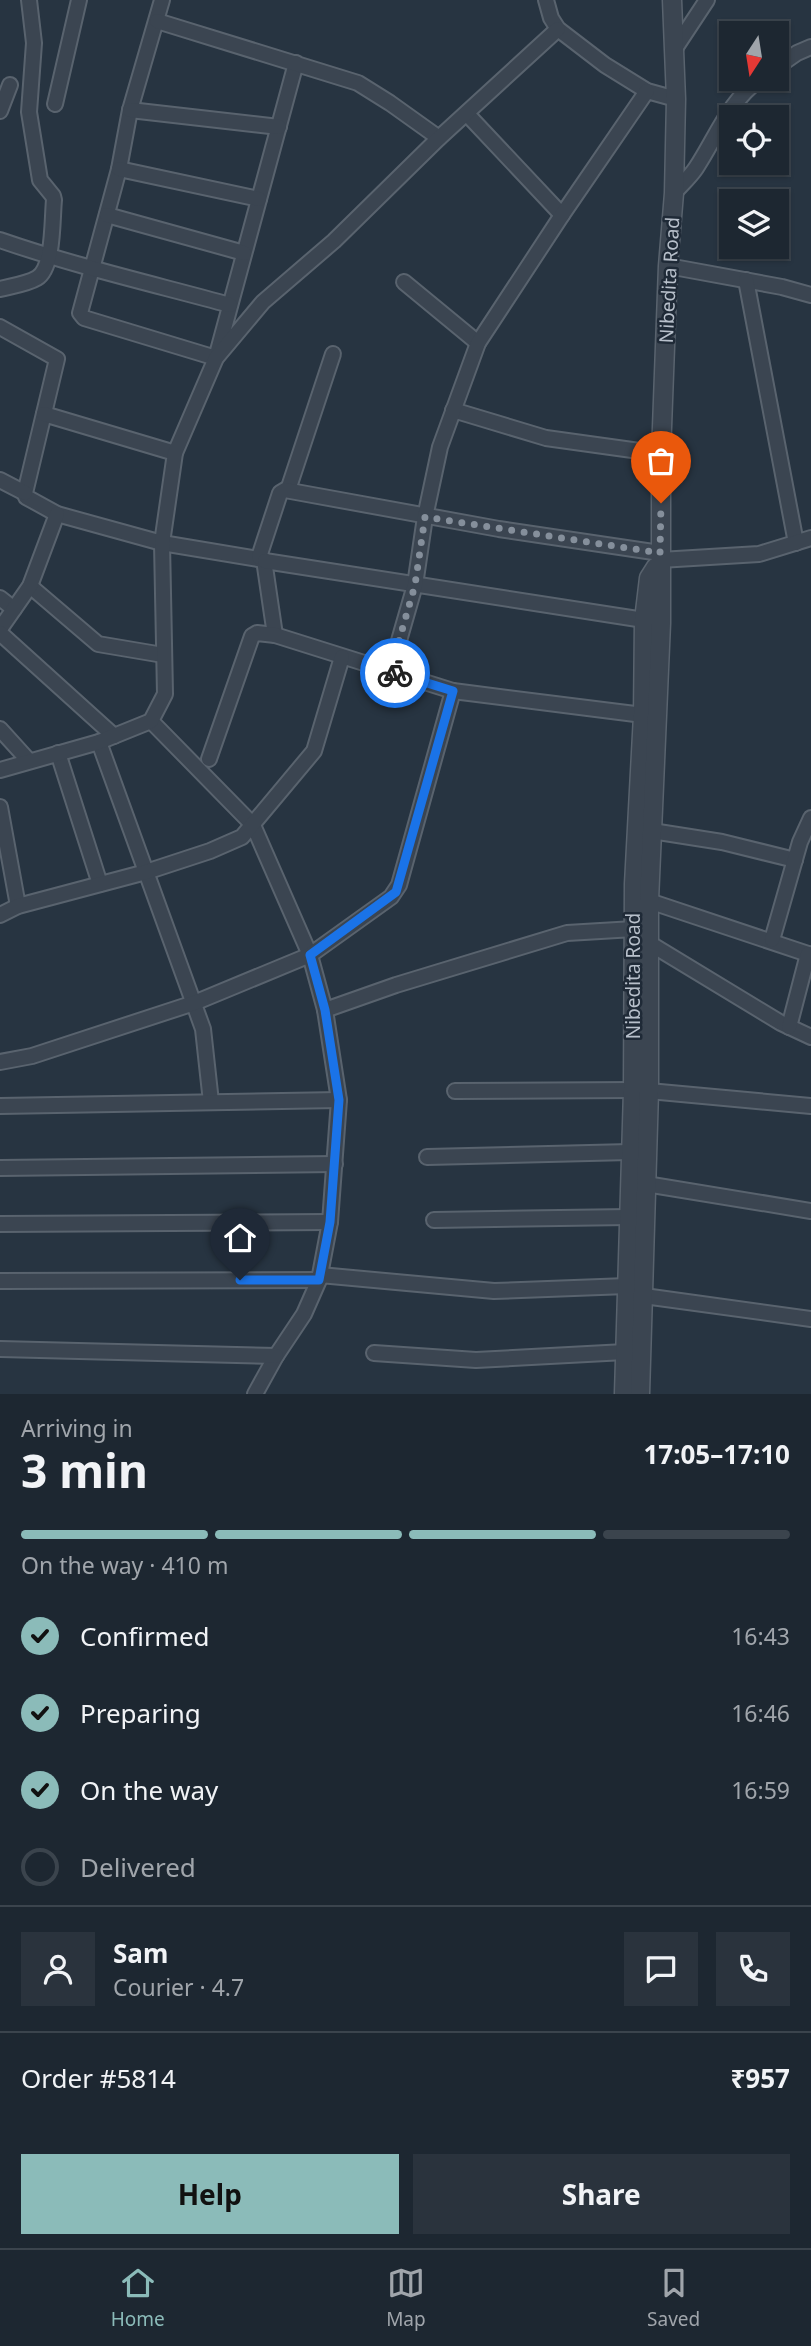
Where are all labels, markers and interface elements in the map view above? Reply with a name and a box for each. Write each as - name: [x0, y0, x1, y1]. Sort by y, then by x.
- north arrow: [719, 21, 789, 91]
- map controls: [719, 21, 789, 259]
- button: locate: [719, 105, 789, 175]
- button: layers: [719, 189, 789, 259]
- street label: Nibedita Road: [653, 216, 685, 344]
- pin: [631, 431, 691, 503]
- icon: bag: [642, 442, 680, 480]
- courier: [360, 638, 430, 708]
- icon: bike: [376, 654, 414, 692]
- street label: Nibedita Road: [620, 913, 646, 1039]
- pin: [210, 1208, 270, 1280]
- icon: home: [221, 1219, 259, 1257]
- text: Arriving in: [21, 1412, 133, 1444]
- text: 17:05–17:10: [643, 1436, 790, 1472]
- text: 3 min: [21, 1439, 148, 1501]
- text: On the way · 410 m: [21, 1549, 228, 1581]
- icon: check: [21, 1617, 59, 1655]
- text: Confirmed: [80, 1618, 210, 1654]
- text: 16:43: [731, 1620, 790, 1652]
- icon: check: [21, 1694, 59, 1732]
- text: Preparing: [80, 1695, 201, 1731]
- text: 16:46: [731, 1697, 790, 1729]
- icon: check: [21, 1771, 59, 1809]
- text: On the way: [80, 1772, 218, 1808]
- text: 16:59: [731, 1774, 790, 1806]
- text: Delivered: [80, 1849, 196, 1885]
- button: person: [21, 1932, 95, 2006]
- button: chat: [624, 1932, 698, 2006]
- button: phone: [716, 1932, 790, 2006]
- text: Sam: [113, 1935, 168, 1971]
- text: Courier · 4.7: [113, 1971, 244, 2003]
- text: Order #5814: [21, 2060, 176, 2096]
- text: ₹957: [731, 2060, 790, 2096]
- button: Help: [21, 2154, 399, 2234]
- button: Share: [413, 2154, 790, 2234]
- tab: Home: [111, 2264, 165, 2332]
- tab: Map: [386, 2264, 426, 2332]
- tab: Saved: [647, 2264, 700, 2332]

